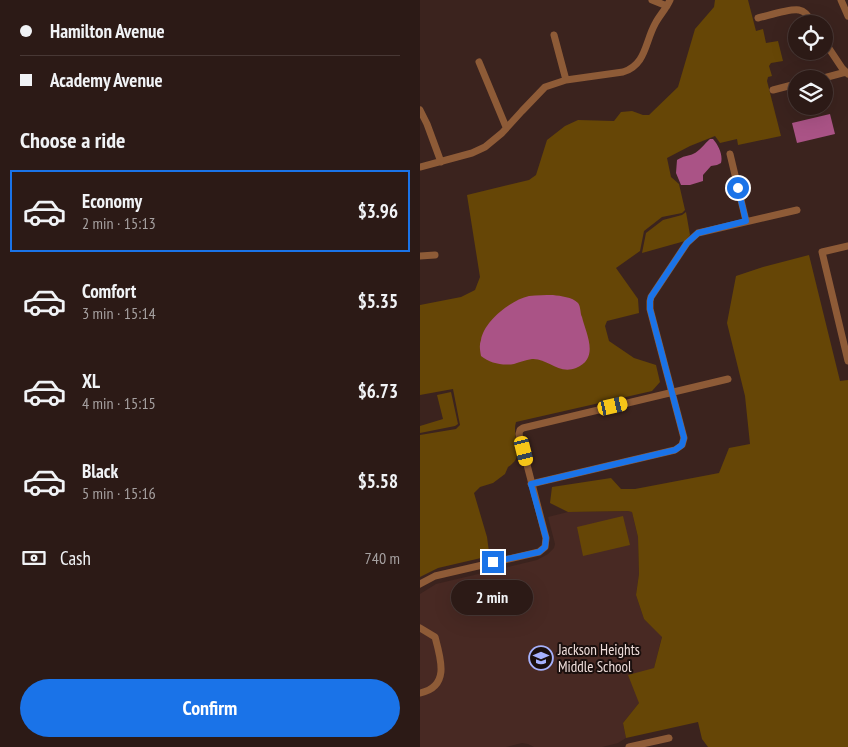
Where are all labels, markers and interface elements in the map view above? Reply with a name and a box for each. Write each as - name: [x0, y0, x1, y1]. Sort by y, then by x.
- map controls: [788, 15, 833, 115]
- button: locate: [788, 15, 833, 60]
- text: Hamilton Avenue: [50, 19, 165, 43]
- text: Academy Avenue: [50, 68, 163, 92]
- button: layers: [788, 70, 833, 115]
- text: Choose a ride: [20, 126, 125, 154]
- route start: [727, 177, 749, 199]
- icon: car: [22, 189, 67, 234]
- text: Economy: [82, 189, 142, 213]
- text: $3.96: [358, 199, 398, 223]
- text: 2 min · 15:13: [82, 213, 156, 233]
- icon: car: [22, 279, 67, 324]
- text: Comfort: [82, 279, 136, 303]
- text: $5.35: [358, 289, 398, 313]
- text: 3 min · 15:14: [82, 303, 156, 323]
- icon: car: [22, 369, 67, 414]
- text: XL: [82, 369, 100, 393]
- text: $6.73: [358, 379, 398, 403]
- text: 4 min · 15:15: [82, 393, 156, 413]
- car: [596, 395, 629, 417]
- car: [513, 435, 534, 467]
- icon: car: [22, 459, 67, 504]
- text: Black: [82, 459, 118, 483]
- text: $5.58: [358, 469, 398, 493]
- text: 5 min · 15:16: [82, 483, 156, 503]
- icon: cash: [20, 544, 48, 572]
- text: Cash: [60, 546, 91, 570]
- text: 740 m: [365, 548, 400, 568]
- route end: [482, 551, 504, 573]
- callout: 2 min: [452, 580, 534, 614]
- text: 2 min: [476, 587, 508, 607]
- place label: Jackson Heights Middle School: [557, 640, 640, 676]
- school or university icon: Jackson Heights Middle School: [528, 645, 554, 671]
- button: Confirm: [20, 679, 400, 737]

